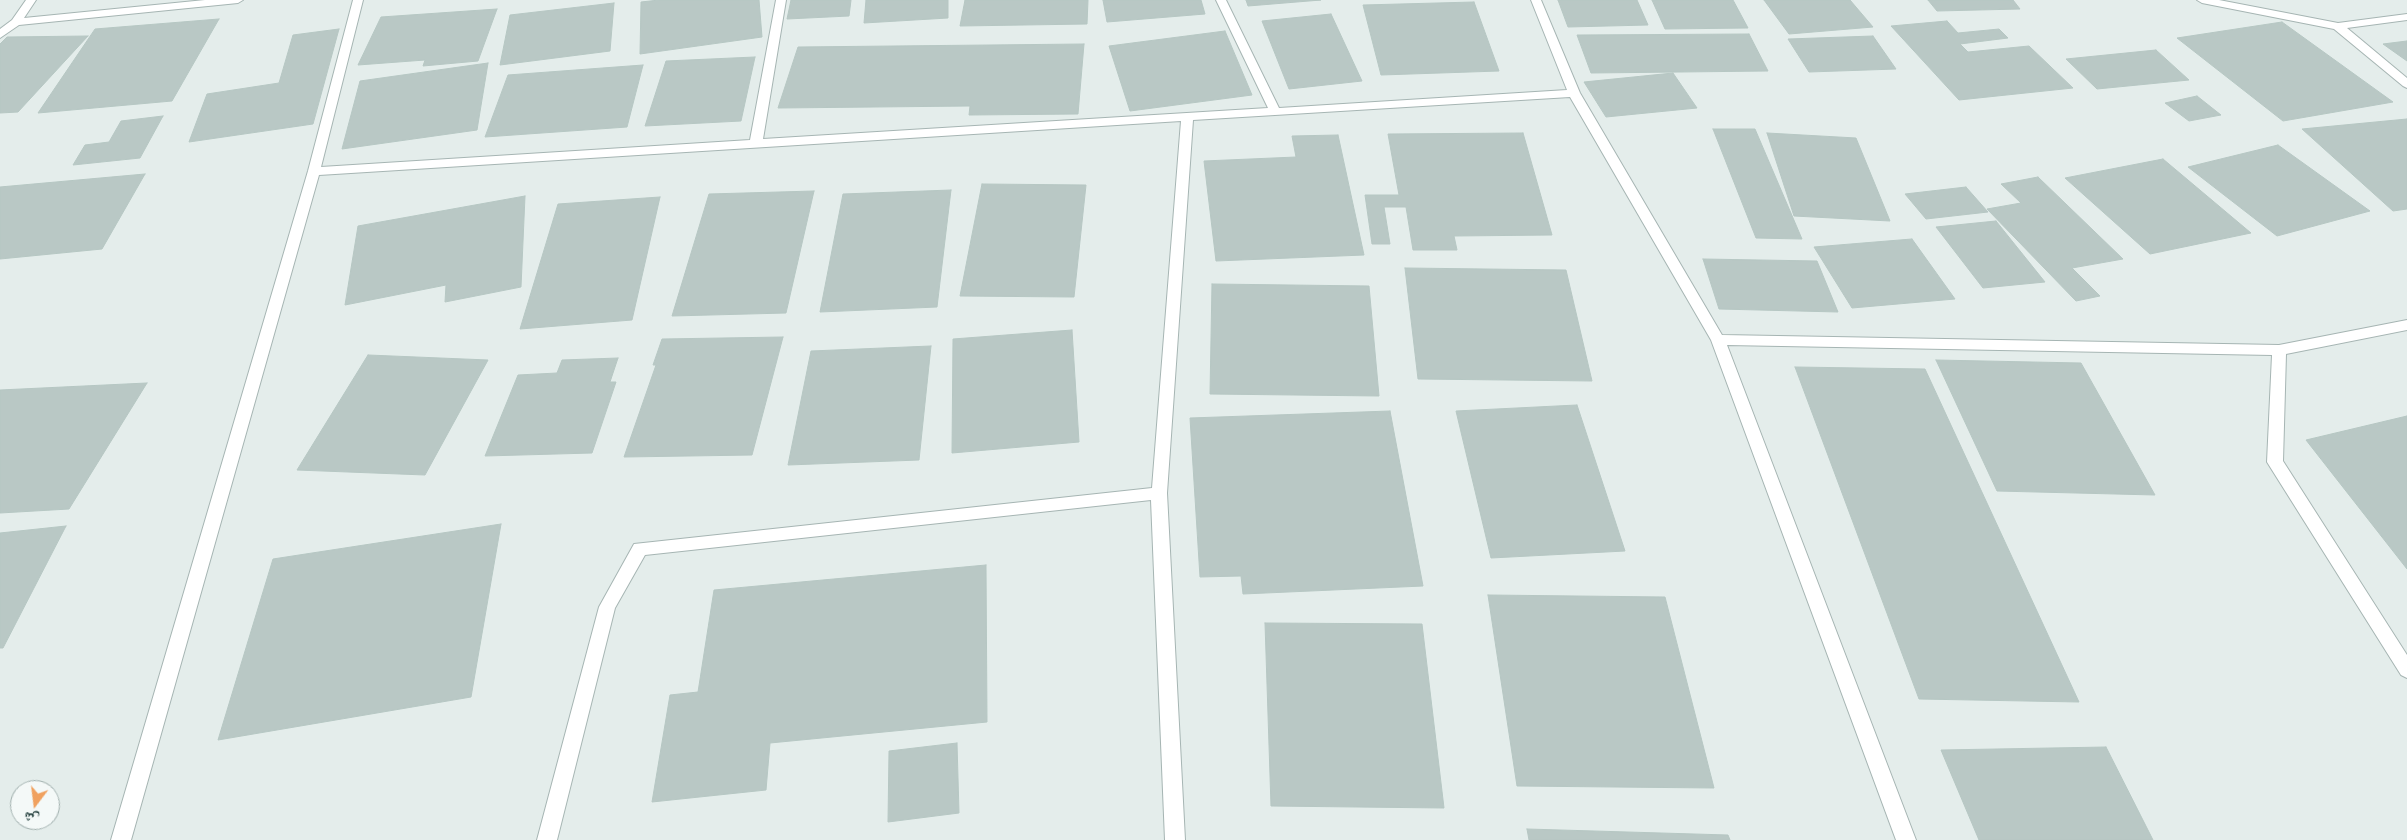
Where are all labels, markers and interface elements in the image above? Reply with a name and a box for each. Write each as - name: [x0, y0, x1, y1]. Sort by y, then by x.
- north arrow: [10, 780, 60, 830]
- text: ش: [22, 808, 41, 830]

